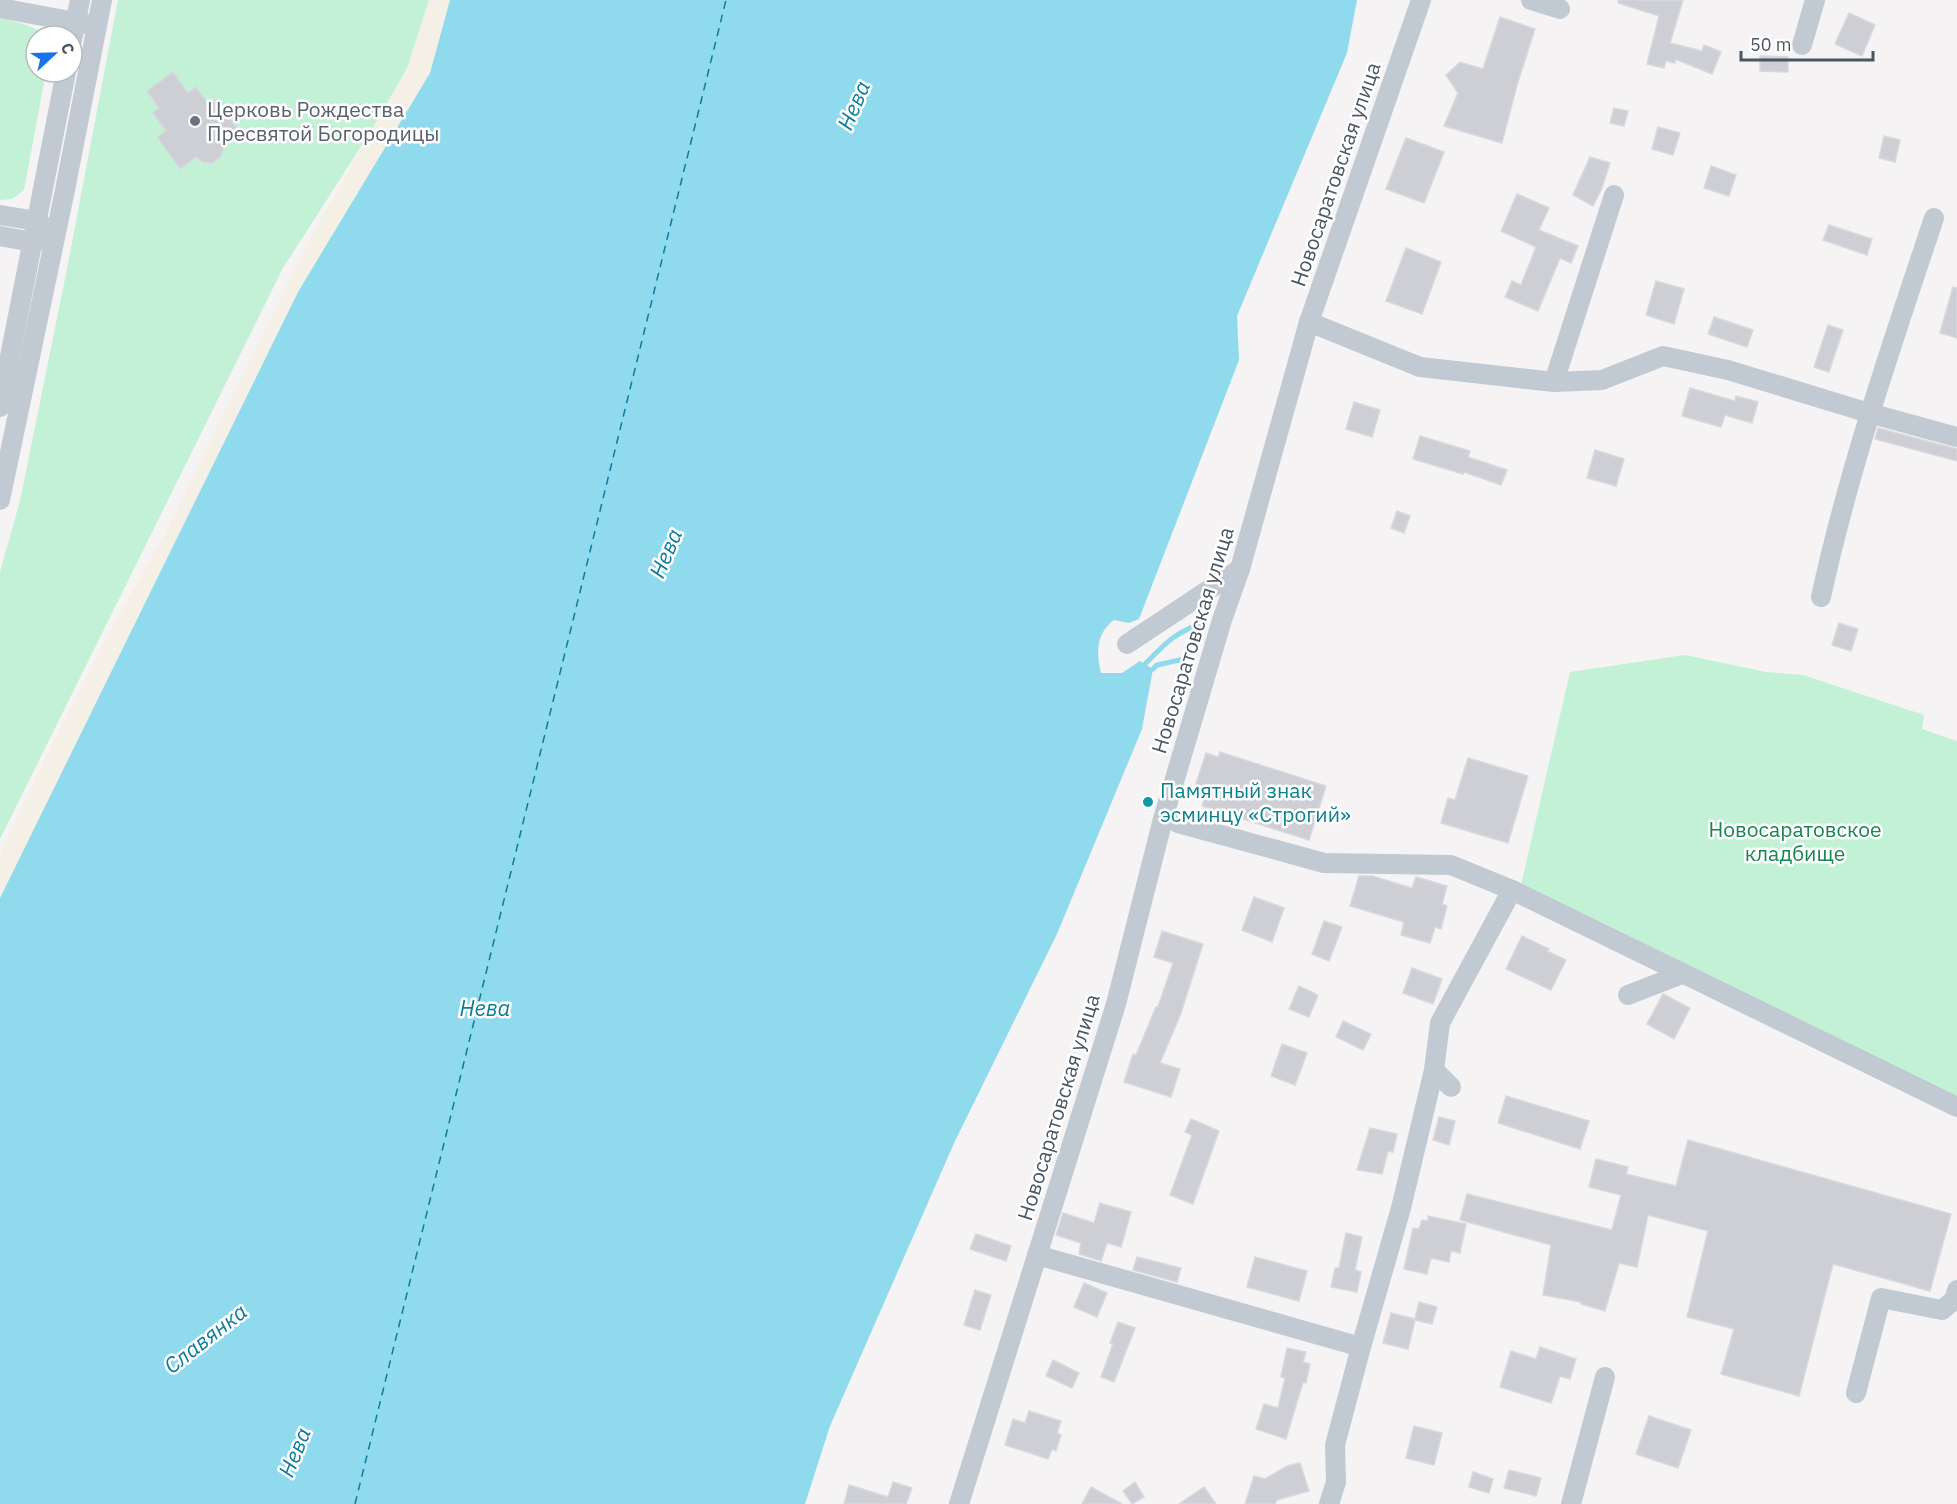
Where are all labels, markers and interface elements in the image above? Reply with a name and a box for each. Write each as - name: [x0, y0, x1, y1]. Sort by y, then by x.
- north arrow: [24, 24, 84, 84]
- scale bar: [1741, 24, 1873, 62]
- text: 50 m: [1750, 33, 1792, 56]
- text: С: [57, 40, 79, 57]
- street label: Новосаратовская улица: [1283, 58, 1387, 290]
- water label: Нева: [830, 76, 876, 134]
- place label: Церковь Рождества Пресвятой Богородицы: [207, 95, 440, 147]
- marker: Церковь Рождества Пресвятой Богородицы: [188, 114, 202, 128]
- street label: Новосаратовская улица: [1144, 523, 1240, 757]
- water label: Нева: [642, 524, 688, 582]
- place label: Памятный знак эсминцу «Строгий»: [1160, 776, 1351, 828]
- marker: Памятный знак эсминцу «Строгий»: [1141, 795, 1155, 809]
- park label: Новосаратовское кладбище: [1708, 815, 1882, 867]
- street label: Новосаратовская улица: [1010, 990, 1106, 1224]
- water label: Нева: [460, 993, 510, 1022]
- water label: Славянка: [158, 1296, 252, 1380]
- water label: Нева: [271, 1423, 317, 1481]

